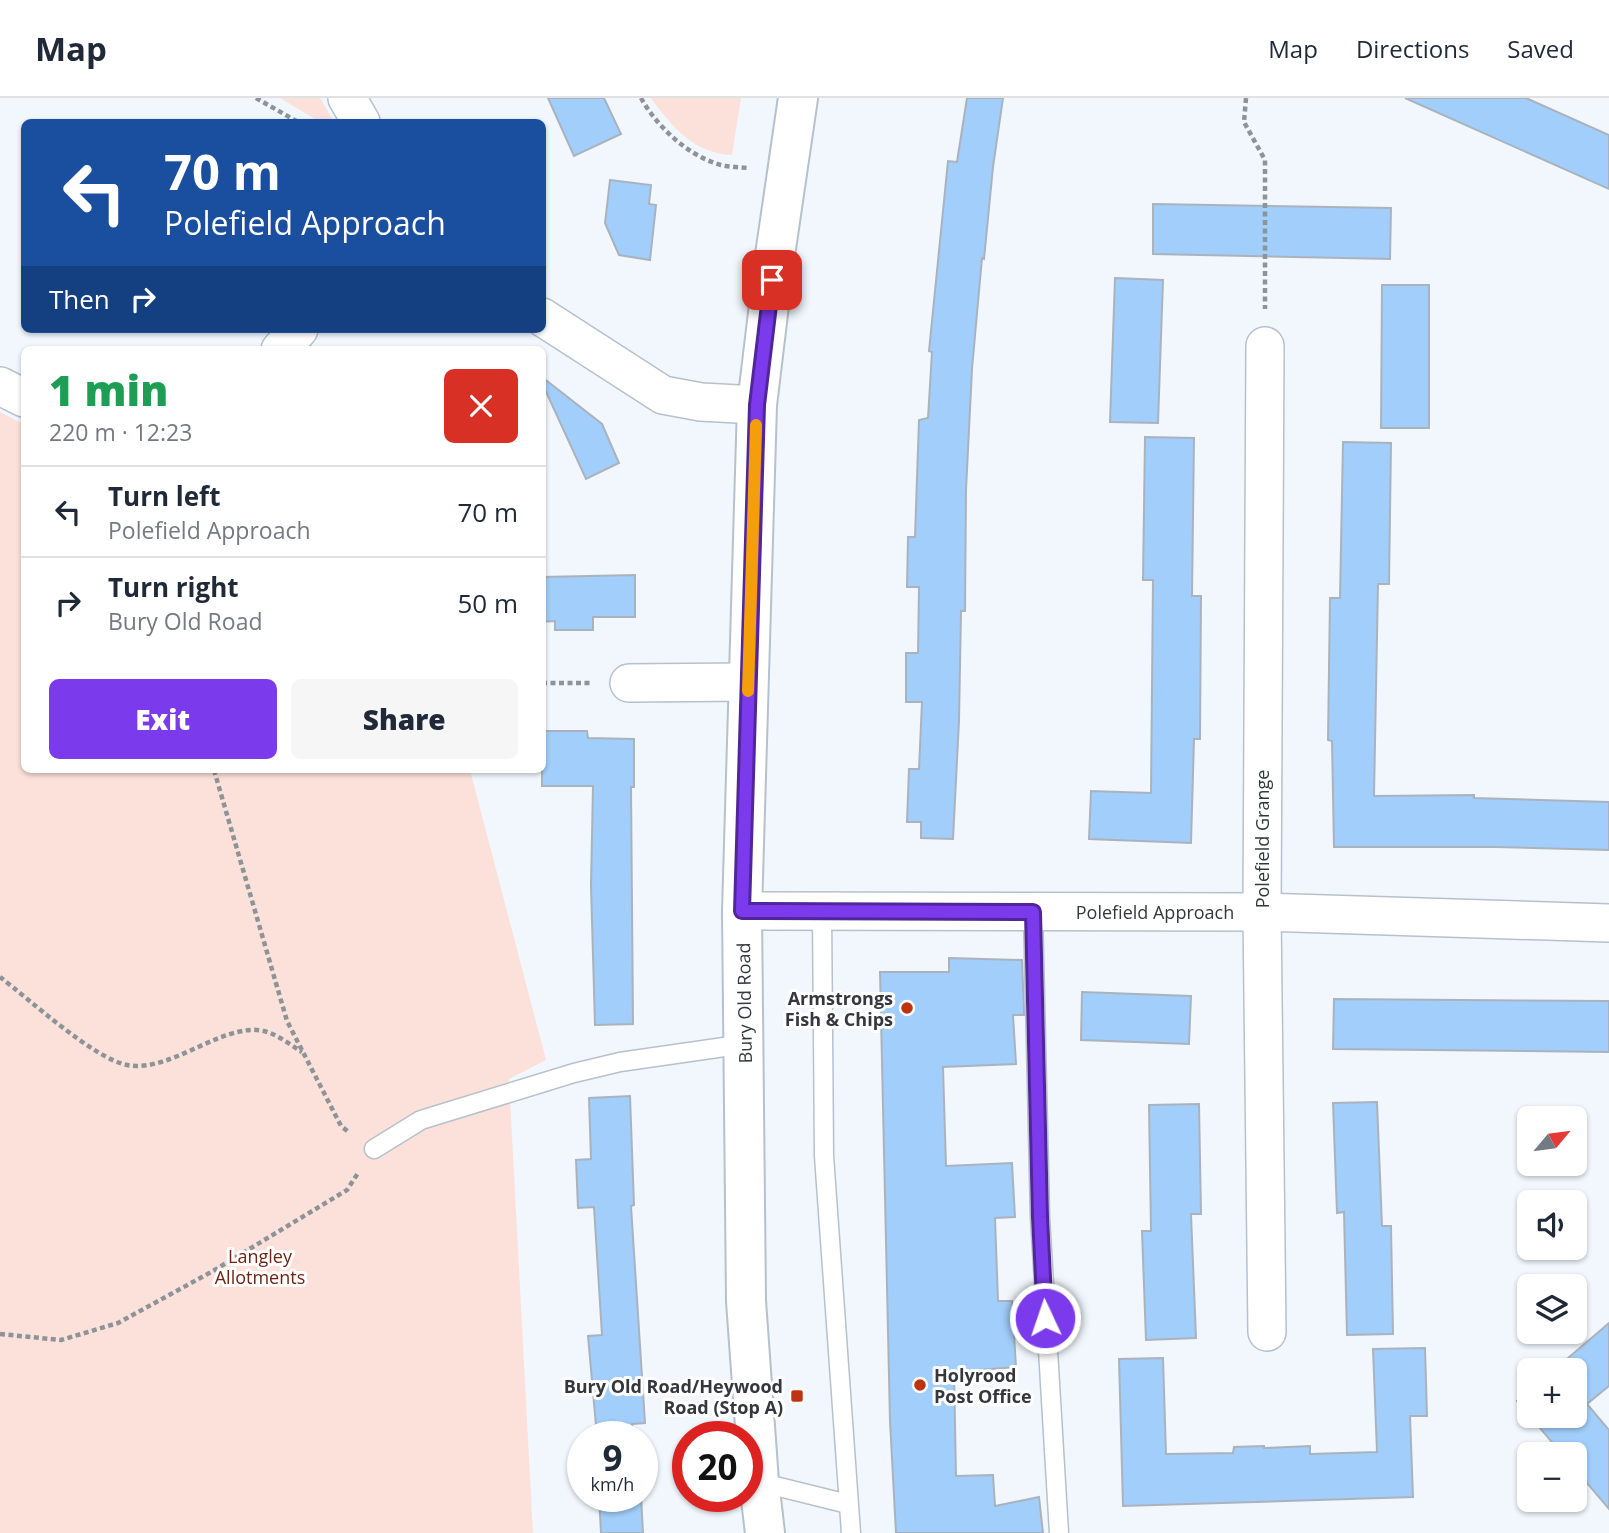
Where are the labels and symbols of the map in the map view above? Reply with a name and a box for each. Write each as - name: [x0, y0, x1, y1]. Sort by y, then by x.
- pin: [742, 250, 802, 310]
- street label: Polefield Grange: [1250, 770, 1274, 908]
- street label: Polefield Approach: [1076, 900, 1234, 924]
- street label: Bury Old Road: [731, 942, 757, 1064]
- place label: Armstrongs Fish & Chips: [785, 986, 893, 1031]
- marker: Armstrongs Fish & Chips: [899, 1000, 915, 1016]
- north arrow: [1517, 1106, 1587, 1176]
- park label: Langley Allotments: [215, 1244, 305, 1289]
- position arrow: [1008, 1281, 1082, 1355]
- place label: Holyrood Post Office: [934, 1363, 1032, 1408]
- place label: Bury Old Road/Heywood Road (Stop A): [564, 1374, 783, 1419]
- marker: Holyrood Post Office: [912, 1377, 928, 1393]
- marker: Bury Old Road/Heywood Road (Stop A): [789, 1388, 805, 1404]
- speed limit sign: 20: [672, 1421, 763, 1512]

